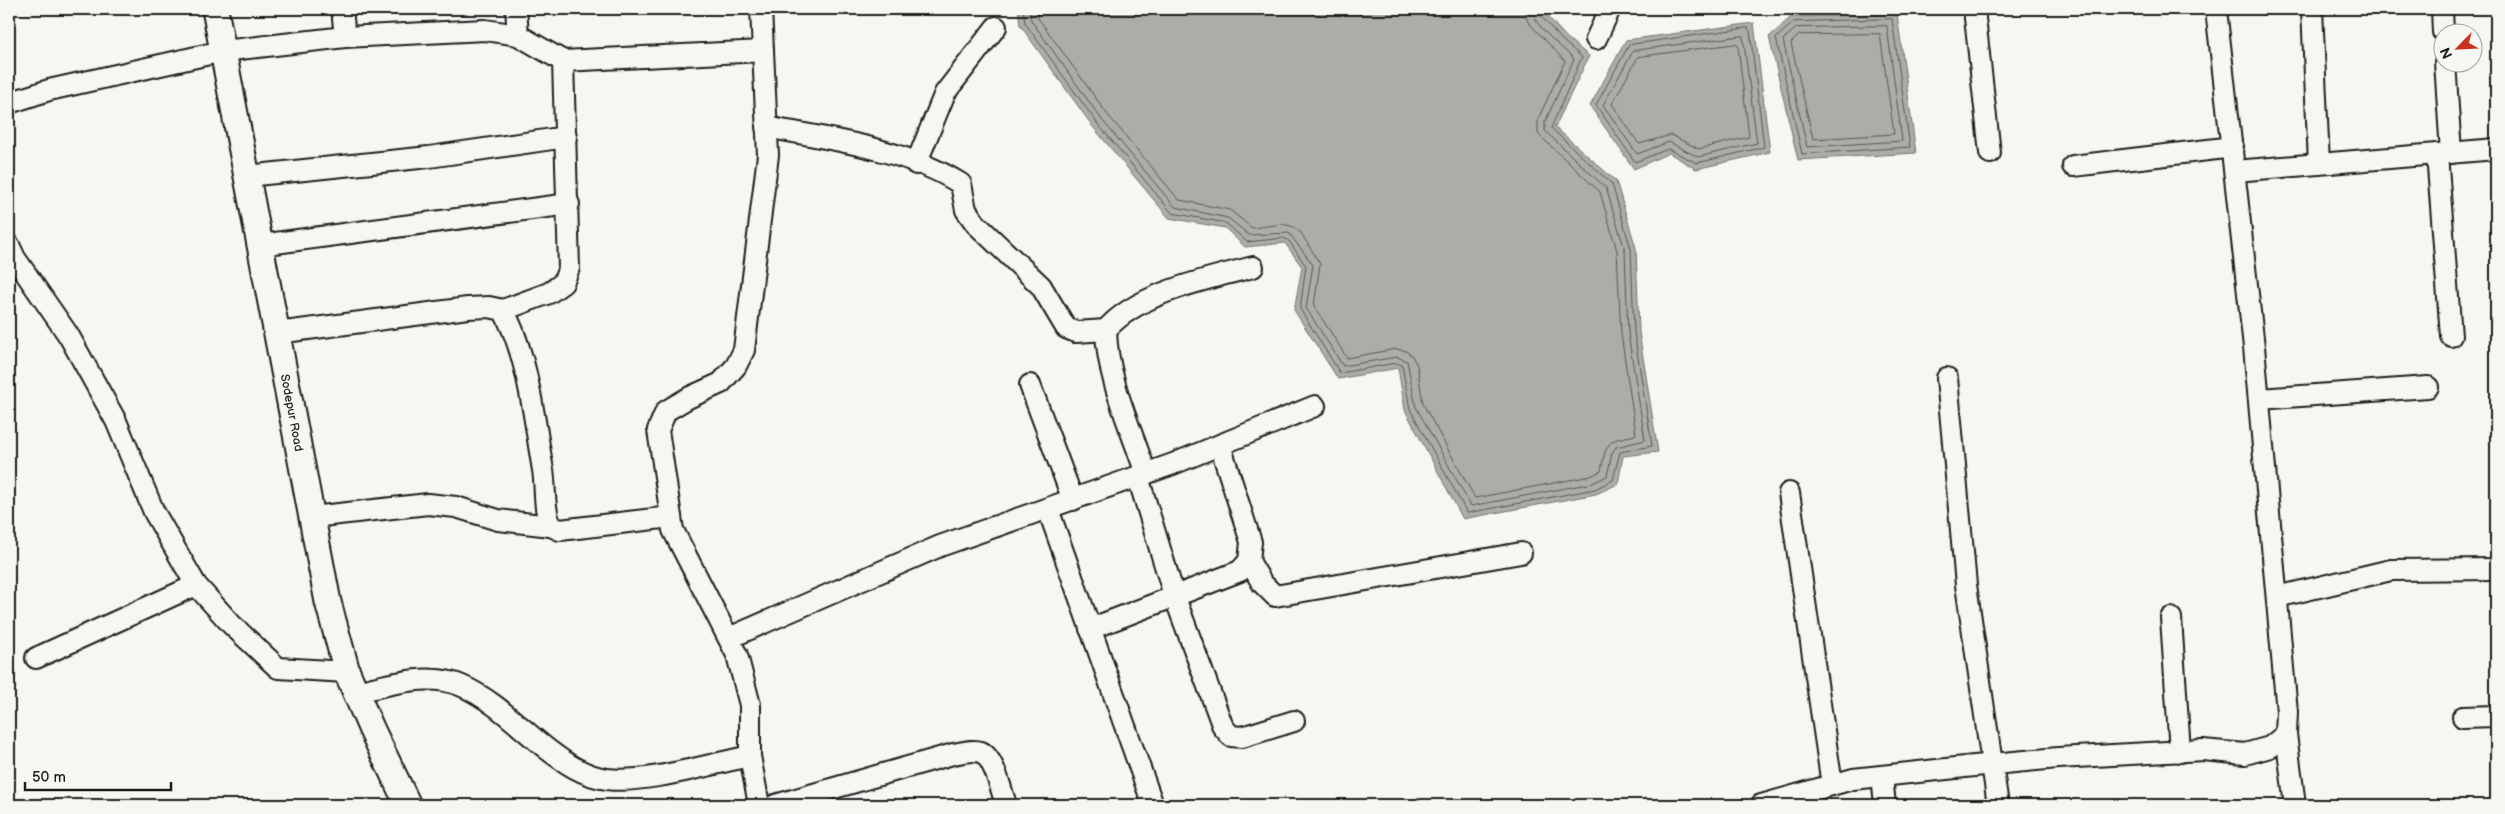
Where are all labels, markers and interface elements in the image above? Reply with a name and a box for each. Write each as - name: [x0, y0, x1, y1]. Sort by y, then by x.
- north arrow: [2432, 22, 2482, 72]
- text: N: [2437, 45, 2456, 61]
- street label: Sodepur Road: [277, 373, 306, 453]
- scale bar: [25, 759, 171, 791]
- text: 50 m: [32, 768, 66, 787]

